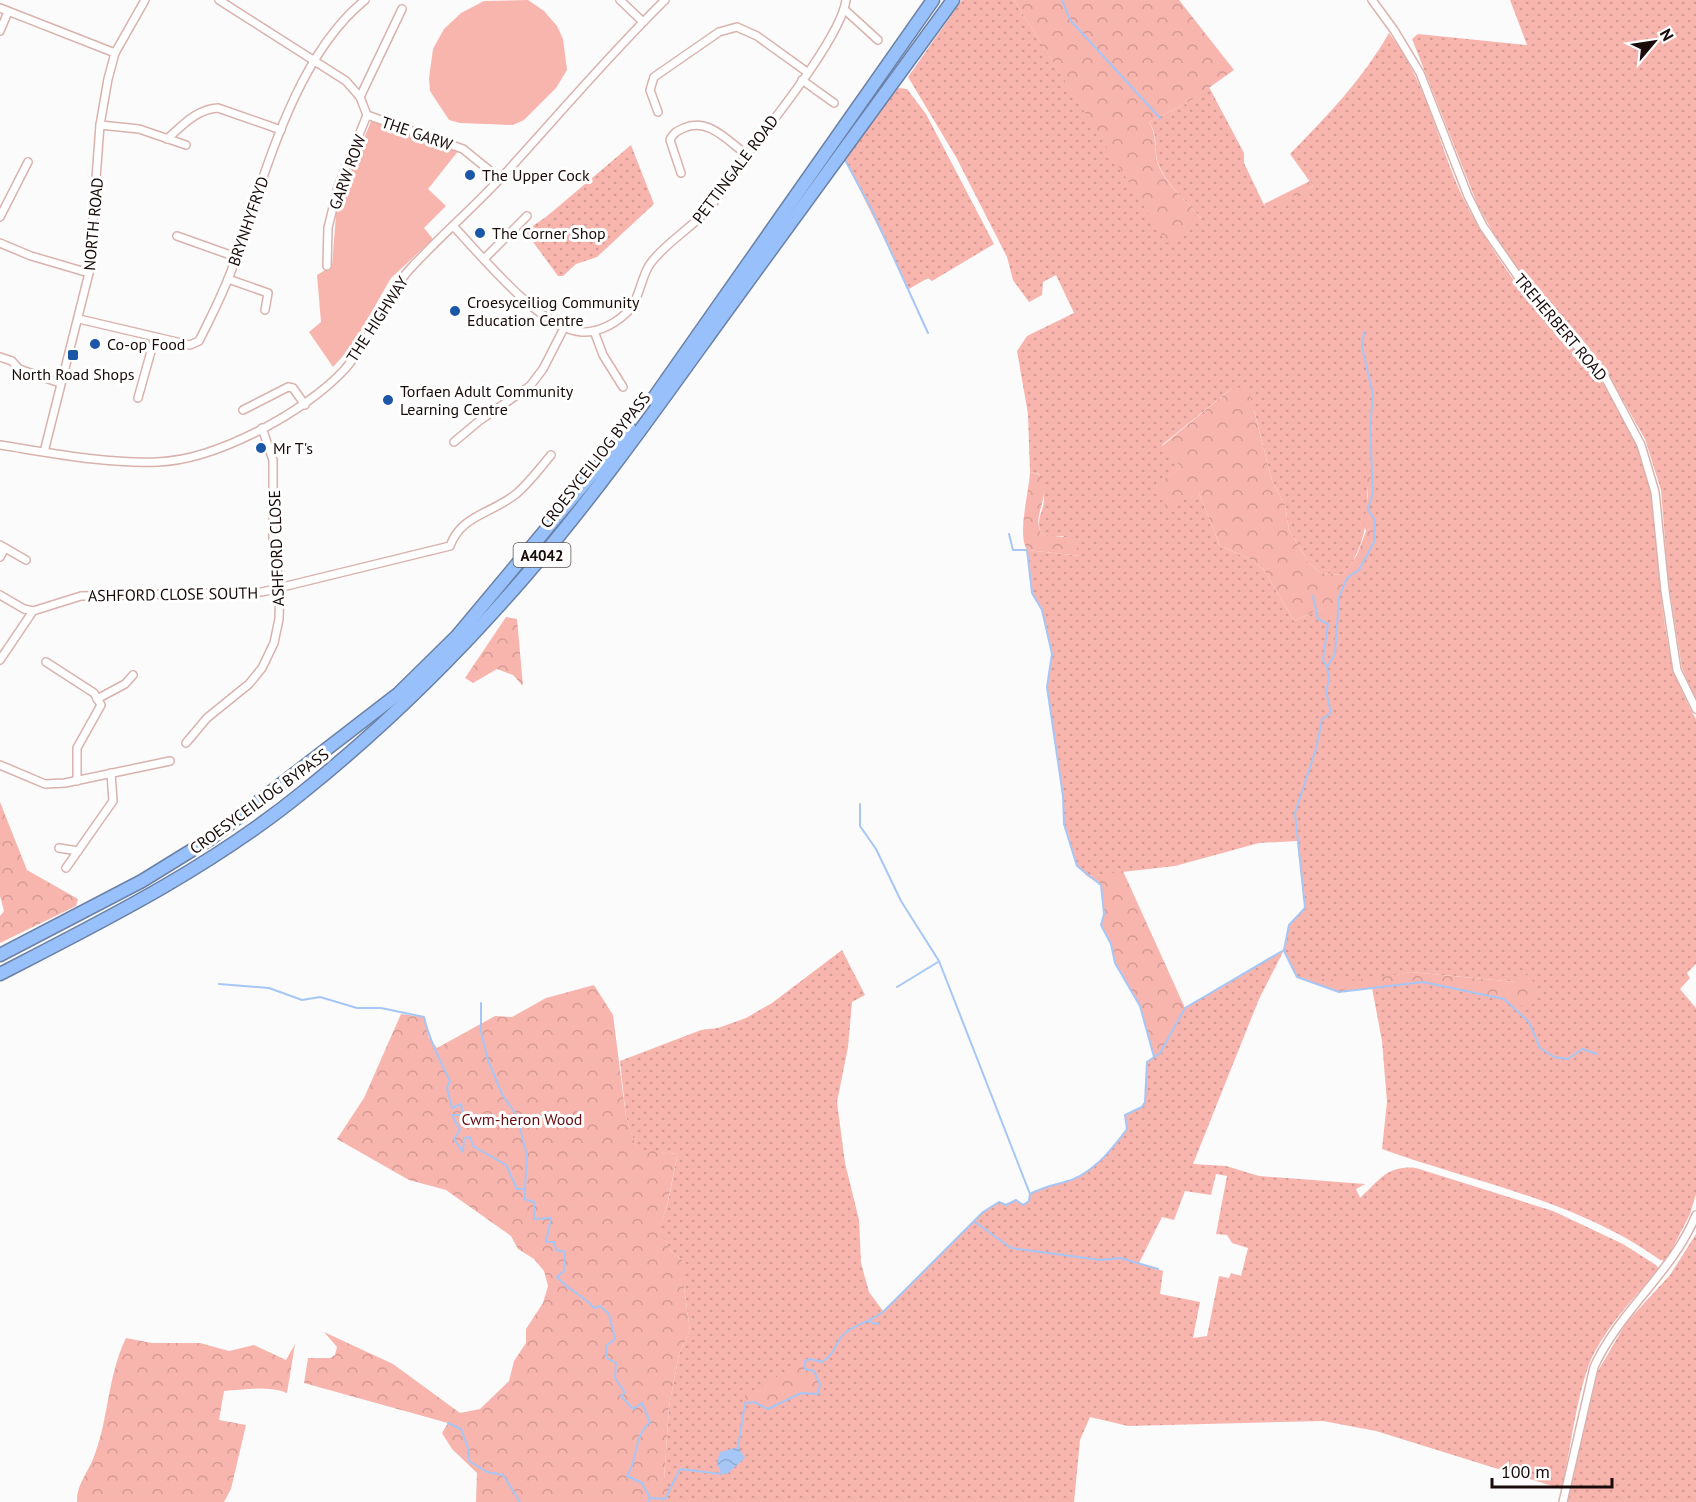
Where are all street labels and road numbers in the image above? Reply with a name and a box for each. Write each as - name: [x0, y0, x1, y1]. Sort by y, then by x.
- street label: PETTINGALE ROAD: [688, 111, 782, 227]
- street label: THE GARW: [379, 112, 456, 155]
- street label: GARW ROW: [324, 131, 370, 212]
- street label: BRYNHYFRYD: [223, 174, 273, 268]
- street label: NORTH ROAD: [79, 177, 107, 271]
- street label: TREHERBERT ROAD: [1510, 269, 1612, 385]
- street label: THE HIGHWAY: [342, 272, 412, 366]
- street label: CROESYCEILIOG BYPASS: [536, 388, 654, 532]
- street label: ASHFORD CLOSE: [264, 489, 288, 607]
- road number: A4042: [514, 543, 570, 567]
- street label: ASHFORD CLOSE SOUTH: [88, 583, 258, 605]
- street label: CROESYCEILIOG BYPASS: [186, 744, 332, 858]

